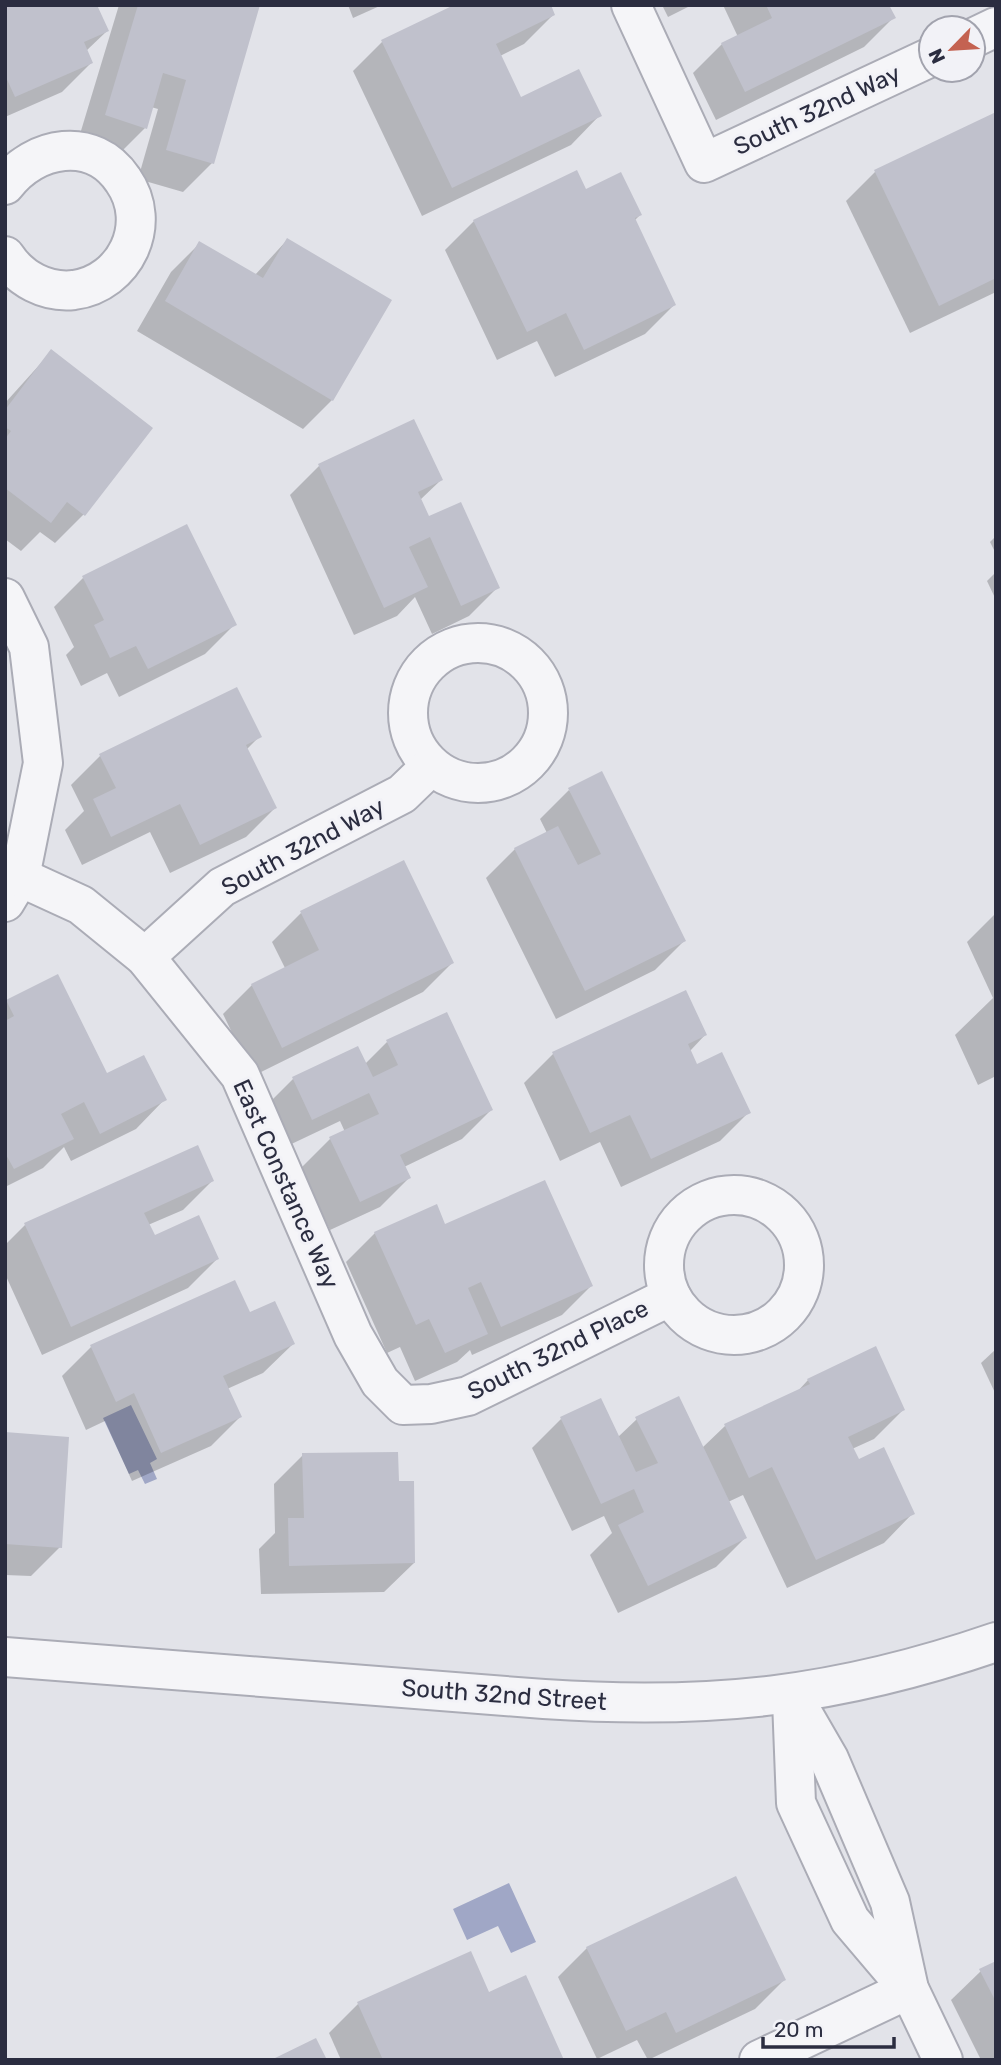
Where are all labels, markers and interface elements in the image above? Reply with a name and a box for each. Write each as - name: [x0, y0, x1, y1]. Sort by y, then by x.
- north arrow: [917, 14, 987, 84]
- text: N: [924, 45, 950, 67]
- street label: South 32nd Way: [729, 59, 905, 161]
- street label: South 32nd Way: [217, 792, 389, 902]
- street label: East Constance Way: [227, 1075, 345, 1293]
- street label: South 32nd Place: [463, 1294, 653, 1406]
- street label: South 32nd Street: [400, 1674, 608, 1716]
- scale bar: [763, 2006, 894, 2050]
- text: 20 m: [774, 2017, 823, 2042]

